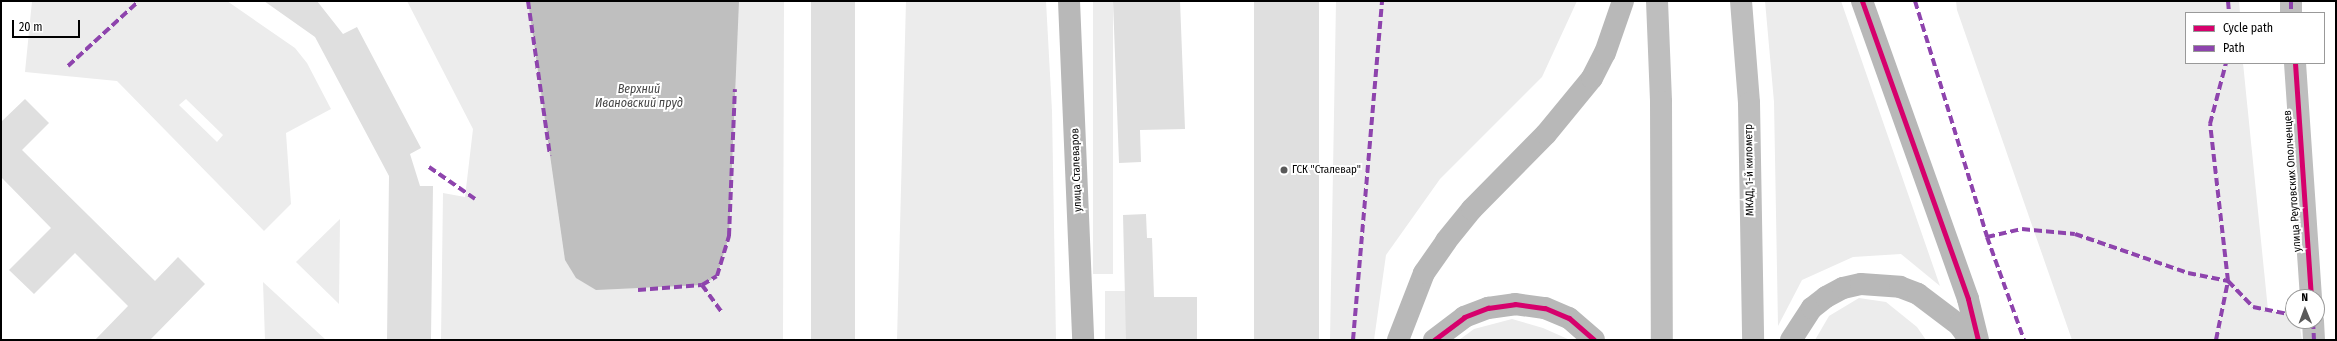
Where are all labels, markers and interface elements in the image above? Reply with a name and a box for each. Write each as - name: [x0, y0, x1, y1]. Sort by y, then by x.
- scale bar: [14, 12, 82, 38]
- legend: [2185, 12, 2325, 64]
- text: 20 m: [19, 20, 43, 34]
- text: Cycle path: [2223, 21, 2273, 35]
- text: Path: [2223, 41, 2245, 55]
- water label: Верхний Ивановский пруд: [595, 83, 683, 111]
- street label: улица Реутовских Ополченцев: [2281, 110, 2305, 252]
- street label: МКАД, 1-й километр: [1743, 124, 1757, 216]
- street label: улица Сталеваров: [1069, 128, 1085, 212]
- place label: ГСК "Сталевар": [1292, 163, 1361, 177]
- marker: ГСК "Сталевар": [1279, 165, 1289, 175]
- north arrow: [2285, 289, 2325, 329]
- text: N: [2301, 291, 2308, 304]

